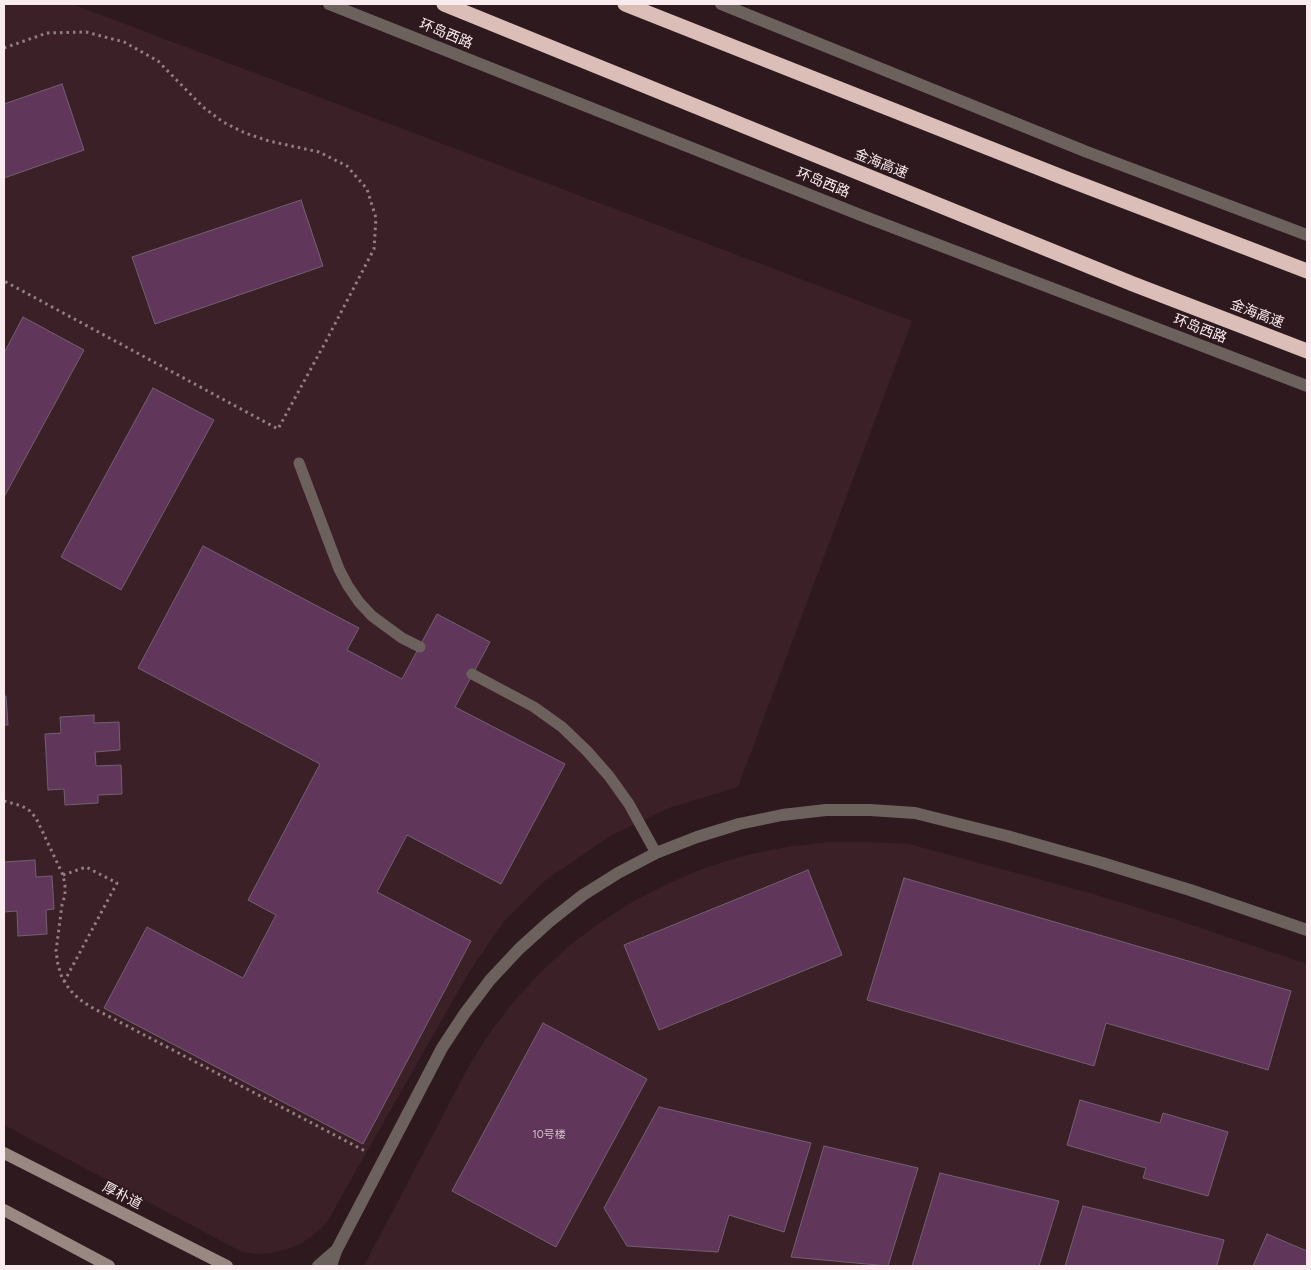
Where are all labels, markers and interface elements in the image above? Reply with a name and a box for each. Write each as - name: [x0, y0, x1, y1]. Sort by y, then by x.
- street label: 环岛西路: [417, 16, 475, 52]
- street label: 金海高速: [852, 146, 910, 182]
- street label: 环岛西路: [794, 165, 852, 201]
- street label: 金海高速: [1228, 296, 1286, 332]
- street label: 环岛西路: [1171, 311, 1229, 347]
- house number: 10号楼: [532, 1128, 566, 1142]
- street label: 厚朴道: [99, 1179, 145, 1213]

